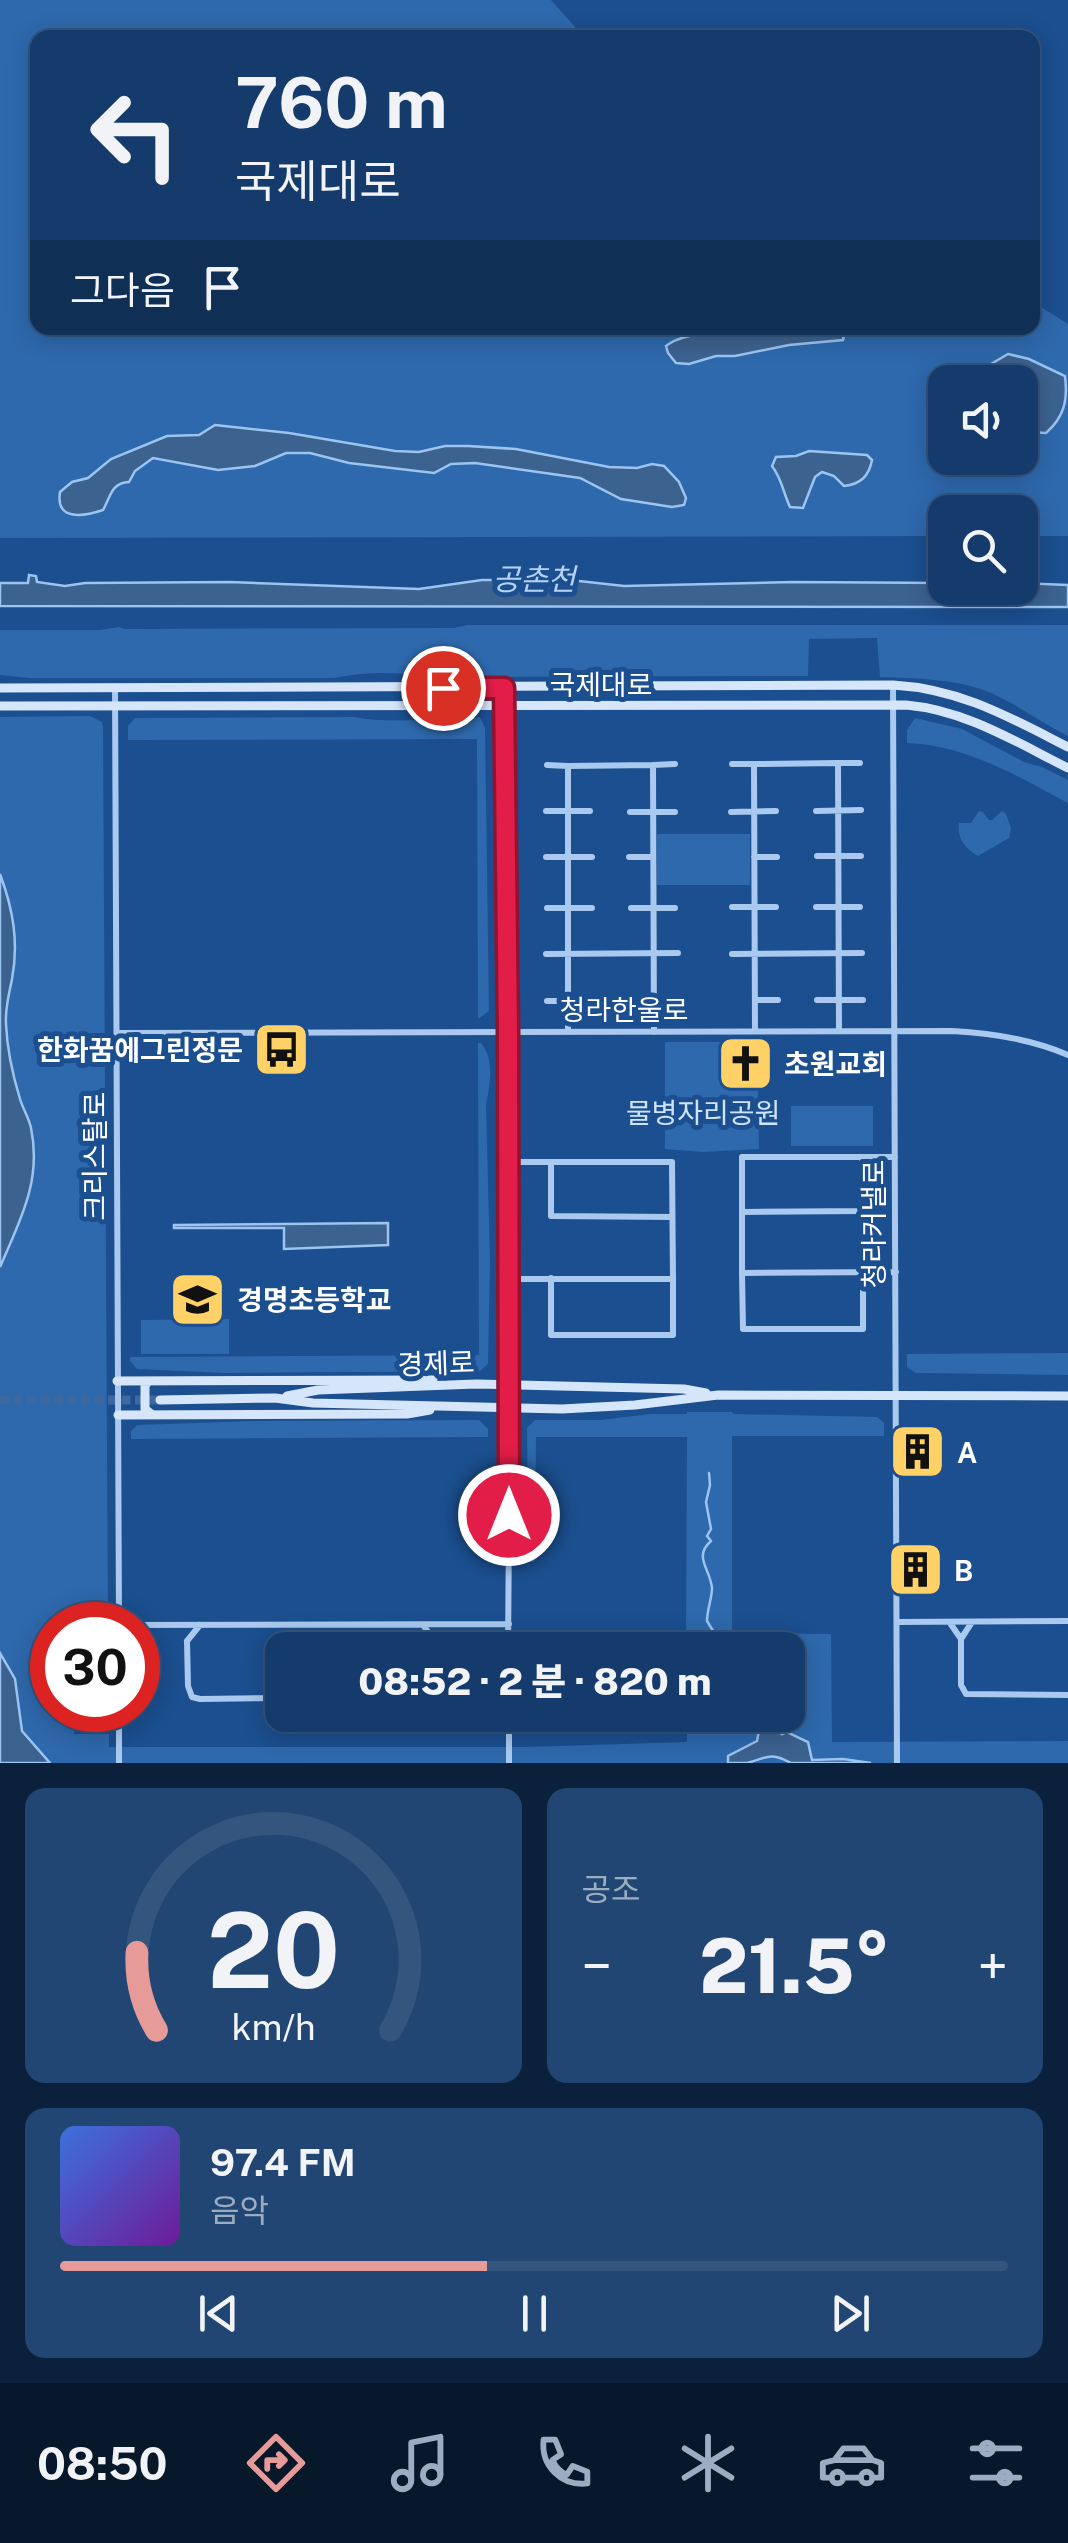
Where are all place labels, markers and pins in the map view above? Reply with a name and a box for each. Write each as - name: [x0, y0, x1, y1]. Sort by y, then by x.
- pin: [401, 646, 486, 731]
- bus stop icon: 한화꿈에그린정문: [252, 1019, 312, 1079]
- place label: 한화꿈에그린정문: [37, 1033, 243, 1066]
- church icon: 초원교회: [715, 1033, 775, 1093]
- place label: 초원교회: [784, 1047, 887, 1080]
- school or university icon: 경명초등학교: [168, 1269, 228, 1329]
- place label: 경명초등학교: [237, 1283, 392, 1316]
- building icon: A: [888, 1422, 948, 1482]
- place label: A: [957, 1436, 977, 1469]
- building icon: B: [885, 1540, 945, 1600]
- place label: B: [954, 1554, 973, 1587]

